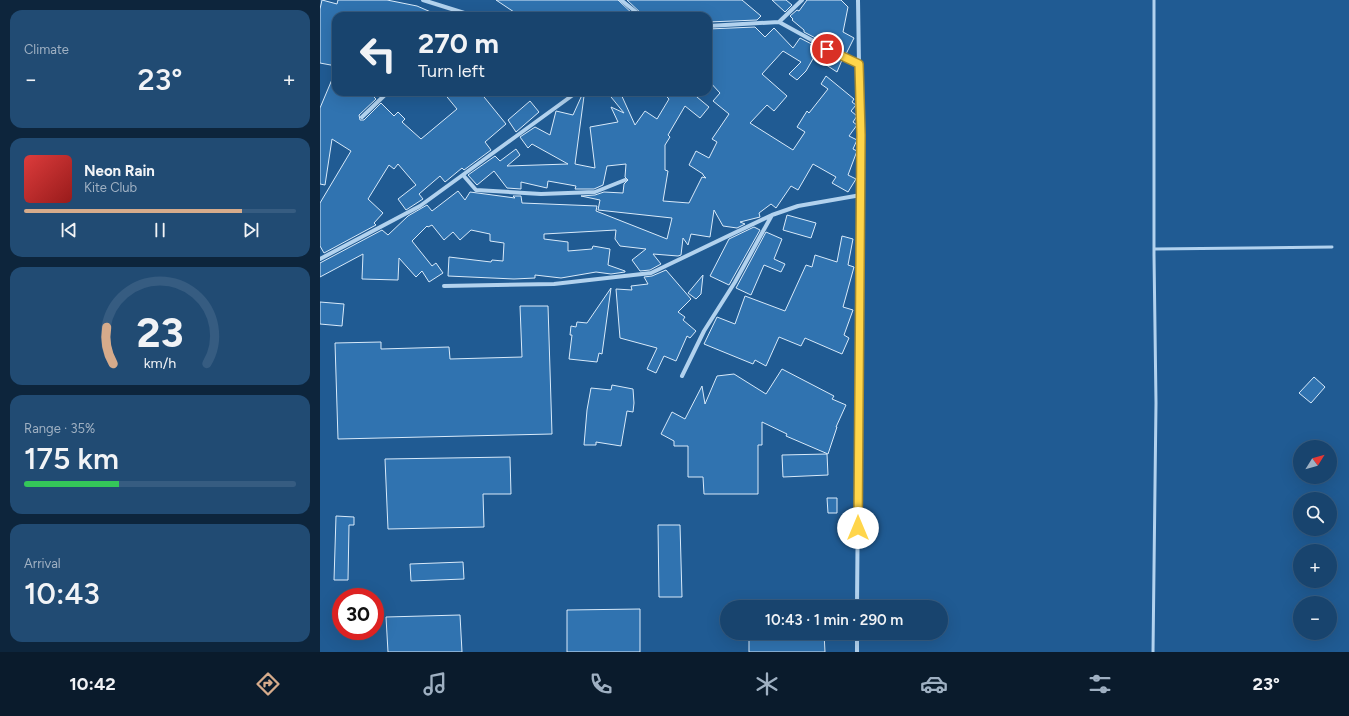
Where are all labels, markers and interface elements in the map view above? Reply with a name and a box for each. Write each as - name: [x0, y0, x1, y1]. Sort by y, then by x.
- text: 270 m: [418, 26, 499, 60]
- icon: left: [352, 28, 404, 80]
- pin: [810, 32, 844, 66]
- icon: arrive: [816, 38, 838, 60]
- text: Climate: [24, 42, 69, 57]
- text: Turn left: [418, 60, 485, 82]
- text: 23°: [138, 61, 182, 98]
- text: −: [24, 66, 38, 93]
- text: +: [282, 66, 296, 93]
- text: Neon Rain: [84, 162, 155, 180]
- text: Kite Club: [84, 180, 137, 195]
- icon: previous: [58, 219, 80, 241]
- icon: pause: [149, 219, 171, 241]
- icon: next: [240, 219, 262, 241]
- text: 23: [136, 307, 184, 357]
- text: km/h: [144, 354, 176, 372]
- text: Range · 35%: [24, 421, 95, 436]
- text: 175 km: [24, 440, 119, 477]
- north arrow: [1293, 440, 1337, 484]
- map controls: [1293, 440, 1337, 640]
- button: search: [1293, 492, 1337, 536]
- position arrow: [837, 507, 879, 549]
- button: +: [1293, 544, 1337, 588]
- text: Arrival: [24, 556, 61, 571]
- text: 10:43: [24, 575, 100, 612]
- speed limit sign: 30: [332, 588, 384, 640]
- button: −: [1293, 596, 1337, 640]
- text: 10:43 · 1 min · 290 m: [765, 611, 903, 629]
- icon: directions: [254, 670, 282, 698]
- icon: music: [421, 670, 449, 698]
- icon: phone: [587, 670, 615, 698]
- icon: climate: [753, 670, 781, 698]
- icon: car: [920, 670, 948, 698]
- icon: filters: [1086, 670, 1114, 698]
- text: 10:42: [69, 673, 116, 695]
- text: 23°: [1253, 673, 1280, 695]

